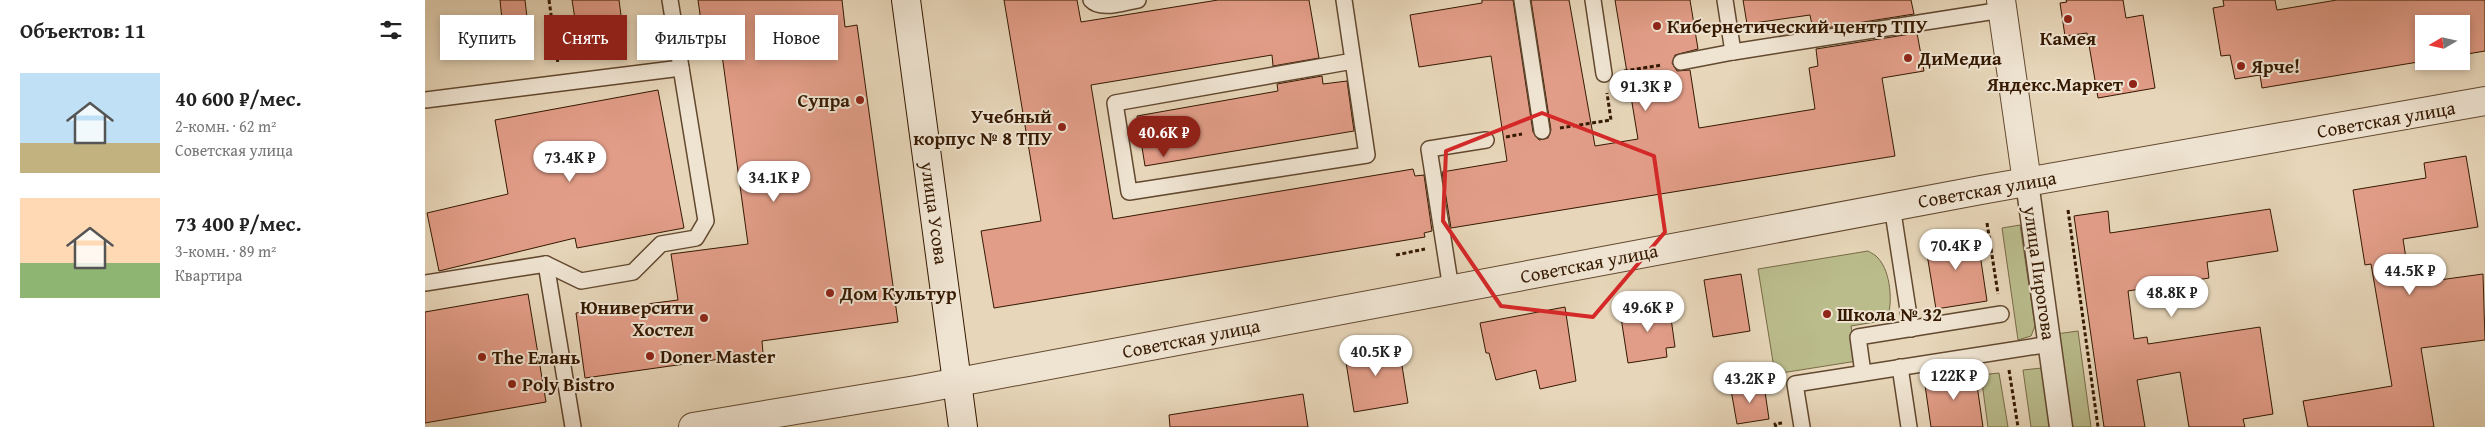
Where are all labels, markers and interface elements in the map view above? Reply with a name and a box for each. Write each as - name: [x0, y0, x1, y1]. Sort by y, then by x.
- place label: Кибернетический центр ТПУ: [1667, 12, 1928, 40]
- marker: Камея: [2062, 13, 2074, 25]
- text: Объектов: 11: [20, 15, 146, 46]
- chip: Купить: [440, 15, 534, 60]
- chip: Снять: [544, 15, 627, 60]
- chip: Фильтры: [637, 15, 745, 60]
- chip: Новое: [755, 15, 838, 60]
- north arrow: [2415, 15, 2470, 70]
- map controls: [2415, 15, 2470, 70]
- icon: filters: [377, 16, 405, 44]
- marker: Кибернетический центр ТПУ: [1651, 20, 1663, 32]
- place label: Камея: [2040, 24, 2096, 52]
- place label: ДиМедиа: [1917, 44, 2002, 72]
- marker: ДиМедиа: [1902, 52, 1914, 64]
- place label: Ярче!: [2250, 52, 2300, 80]
- marker: Ярче!: [2235, 60, 2247, 72]
- pin: 91.3K ₽: [1600, 70, 1692, 112]
- place label: Яндекс.Маркет: [1986, 70, 2124, 98]
- text: 91.3K ₽: [1620, 74, 1672, 98]
- marker: Яндекс.Маркет: [2127, 78, 2139, 90]
- text: 40 600 ₽/мес.: [175, 83, 301, 114]
- place label: Супра: [797, 86, 850, 114]
- icon: home: [60, 93, 120, 153]
- street label: Советская улица: [2315, 93, 2457, 145]
- marker: Супра: [854, 94, 866, 106]
- place label: Учебный корпус № 8 ТПУ: [913, 102, 1052, 152]
- text: 2-комн. · 62 m²: [175, 114, 276, 138]
- pin: 40.6K ₽: [1118, 116, 1210, 158]
- text: 40.6K ₽: [1138, 120, 1190, 144]
- marker: Учебный корпус № 8 ТПУ: [1056, 121, 1068, 133]
- text: Советская улица: [175, 138, 293, 162]
- pin: 73.4K ₽: [524, 140, 616, 183]
- text: 73.4K ₽: [544, 145, 596, 169]
- street label: улица Усова: [914, 159, 956, 266]
- pin: 34.1K ₽: [728, 160, 820, 203]
- street label: Советская улица: [1916, 163, 2058, 215]
- text: 34.1K ₽: [748, 165, 800, 189]
- street label: улица Пирогова: [2017, 203, 2063, 342]
- text: 73 400 ₽/мес.: [175, 208, 301, 239]
- icon: home: [60, 218, 120, 278]
- pin: 70.4K ₽: [1910, 228, 2002, 271]
- text: 70.4K ₽: [1930, 233, 1982, 257]
- street label: Советская улица: [1518, 236, 1660, 290]
- text: 3-комн. · 89 m²: [175, 239, 276, 263]
- pin: 44.5K ₽: [2364, 254, 2456, 296]
- text: 44.5K ₽: [2384, 258, 2436, 282]
- text: Квартира: [175, 263, 242, 287]
- pin: 48.8K ₽: [2126, 276, 2218, 318]
- place label: Дом Культур: [839, 279, 957, 307]
- text: 48.8K ₽: [2146, 280, 2198, 304]
- marker: Дом Культур: [824, 287, 836, 299]
- pin: 49.6K ₽: [1602, 290, 1694, 333]
- place label: Юниверсити Хостел: [580, 293, 694, 343]
- text: 49.6K ₽: [1622, 295, 1674, 319]
- place label: Школа № 32: [1837, 300, 1942, 328]
- marker: Школа № 32: [1821, 308, 1833, 320]
- street label: Советская улица: [1120, 311, 1262, 365]
- marker: Юниверсити Хостел: [698, 312, 710, 324]
- pin: 40.5K ₽: [1330, 334, 1422, 377]
- text: 40.5K ₽: [1350, 339, 1402, 363]
- place label: Doner Master: [660, 342, 776, 370]
- place label: The Елань: [492, 343, 581, 371]
- marker: Doner Master: [644, 350, 656, 362]
- marker: The Елань: [476, 351, 488, 363]
- pin: 122K ₽: [1913, 358, 1995, 401]
- pin: 43.2K ₽: [1704, 362, 1796, 404]
- text: 122K ₽: [1931, 363, 1977, 387]
- text: 43.2K ₽: [1724, 366, 1776, 390]
- place label: Poly Bistro: [522, 370, 615, 398]
- marker: Poly Bistro: [506, 378, 518, 390]

